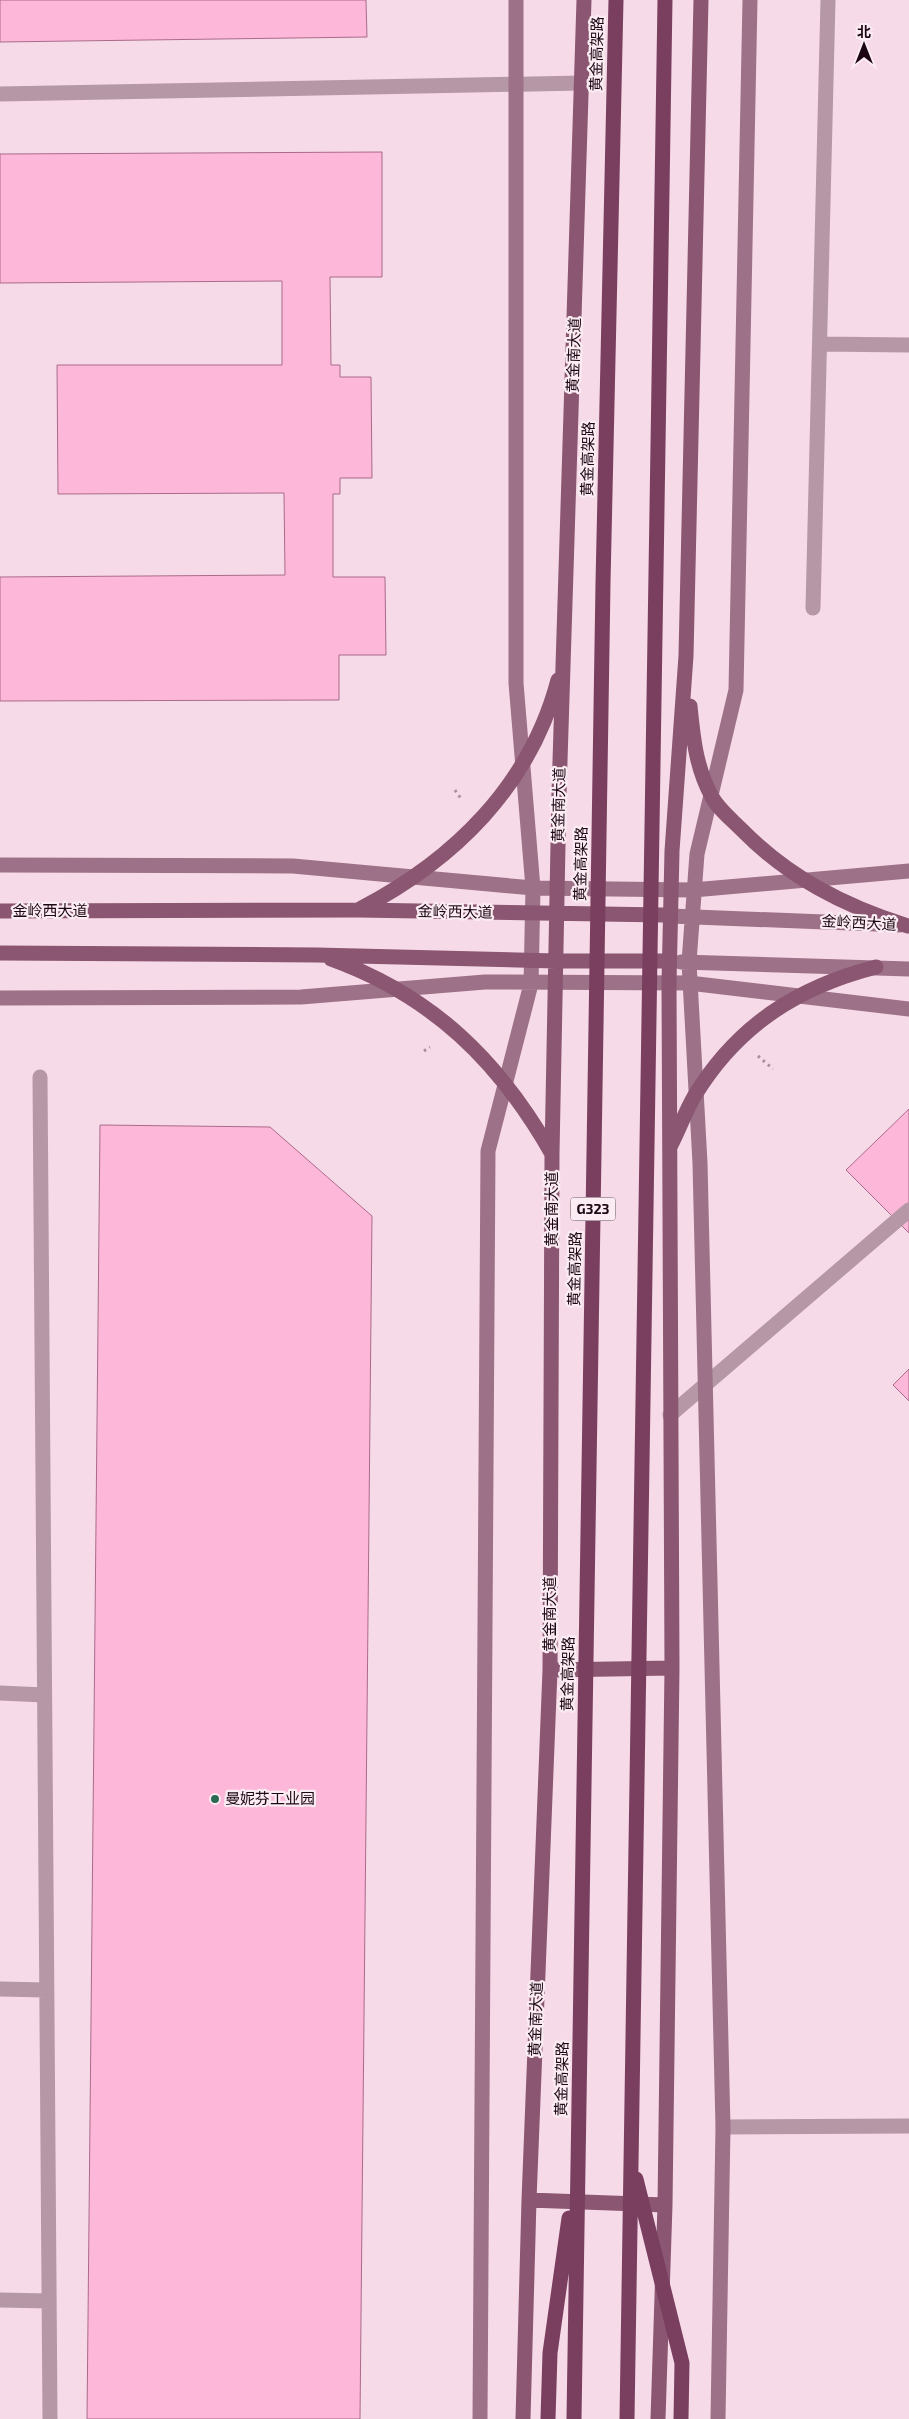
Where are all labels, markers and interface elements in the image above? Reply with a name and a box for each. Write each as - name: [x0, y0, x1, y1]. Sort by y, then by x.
- street label: 黄金高架路: [586, 16, 606, 92]
- north arrow: [839, 20, 889, 70]
- text: 北: [857, 23, 871, 40]
- street label: 黄金南大道: [563, 317, 583, 393]
- street label: 黄金高架路: [577, 421, 597, 497]
- street label: 黄金南大道: [548, 767, 568, 843]
- street label: 黄金高架路: [570, 826, 590, 902]
- street label: 金岭西大道: [12, 901, 88, 919]
- street label: 金岭西大道: [417, 901, 493, 921]
- street label: 金岭西大道: [821, 911, 897, 933]
- street label: 黄金南大道: [542, 1171, 560, 1247]
- road number: G323: [570, 1198, 616, 1220]
- street label: 黄金高架路: [564, 1231, 584, 1307]
- street label: 黄金南大道: [540, 1576, 558, 1652]
- street label: 黄金高架路: [557, 1636, 577, 1712]
- place label: 曼妮芬工业园: [225, 1789, 315, 1807]
- marker: 曼妮芬工业园: [209, 1793, 221, 1805]
- street label: 黄金南大道: [525, 1981, 545, 2057]
- street label: 黄金高架路: [551, 2041, 571, 2117]

